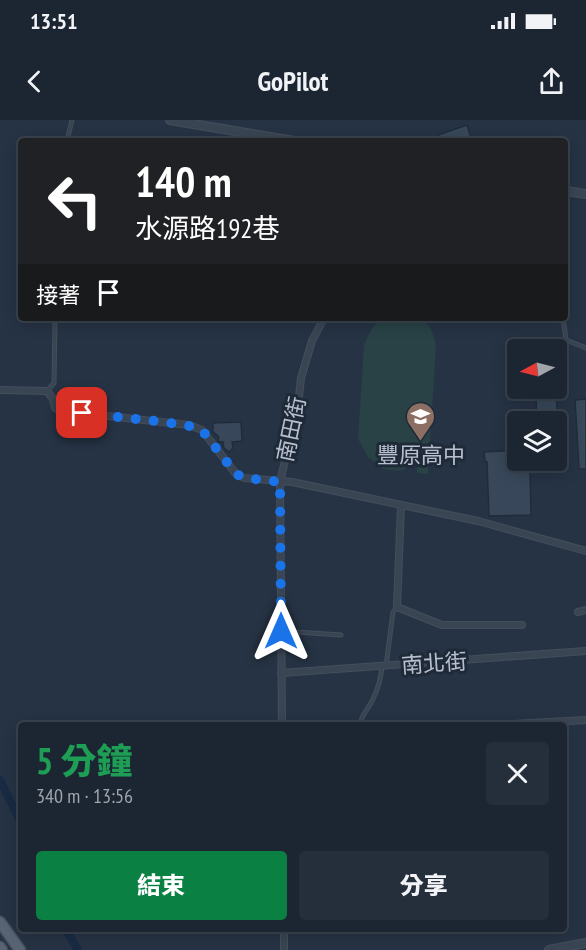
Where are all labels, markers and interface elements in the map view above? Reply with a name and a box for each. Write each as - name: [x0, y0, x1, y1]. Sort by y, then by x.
- text: 13:51: [30, 7, 78, 35]
- text: GoPilot: [258, 64, 328, 98]
- icon: back: [18, 65, 51, 98]
- icon: share: [535, 65, 568, 98]
- text: 140 m: [135, 154, 232, 209]
- icon: left: [36, 162, 114, 240]
- text: 水源路192巷: [135, 211, 279, 245]
- icon: arrive: [92, 276, 125, 309]
- text: 接著: [36, 281, 80, 309]
- north arrow: [507, 339, 567, 399]
- map controls: [507, 339, 567, 471]
- pin: [56, 387, 107, 438]
- street label: 南田街: [270, 394, 312, 464]
- icon: arrive: [65, 396, 98, 429]
- school or university icon: 豐原高中: [405, 400, 437, 442]
- button: layers: [507, 411, 567, 471]
- place label: 豐原高中: [377, 441, 465, 469]
- position arrow: [249, 599, 313, 663]
- street label: 南北街: [400, 647, 468, 679]
- text: 5 分鐘: [36, 737, 133, 784]
- button: close: [486, 742, 549, 805]
- text: 340 m · 13:56: [36, 783, 133, 809]
- button: 結束: [36, 851, 287, 920]
- button: 分享: [299, 851, 549, 920]

